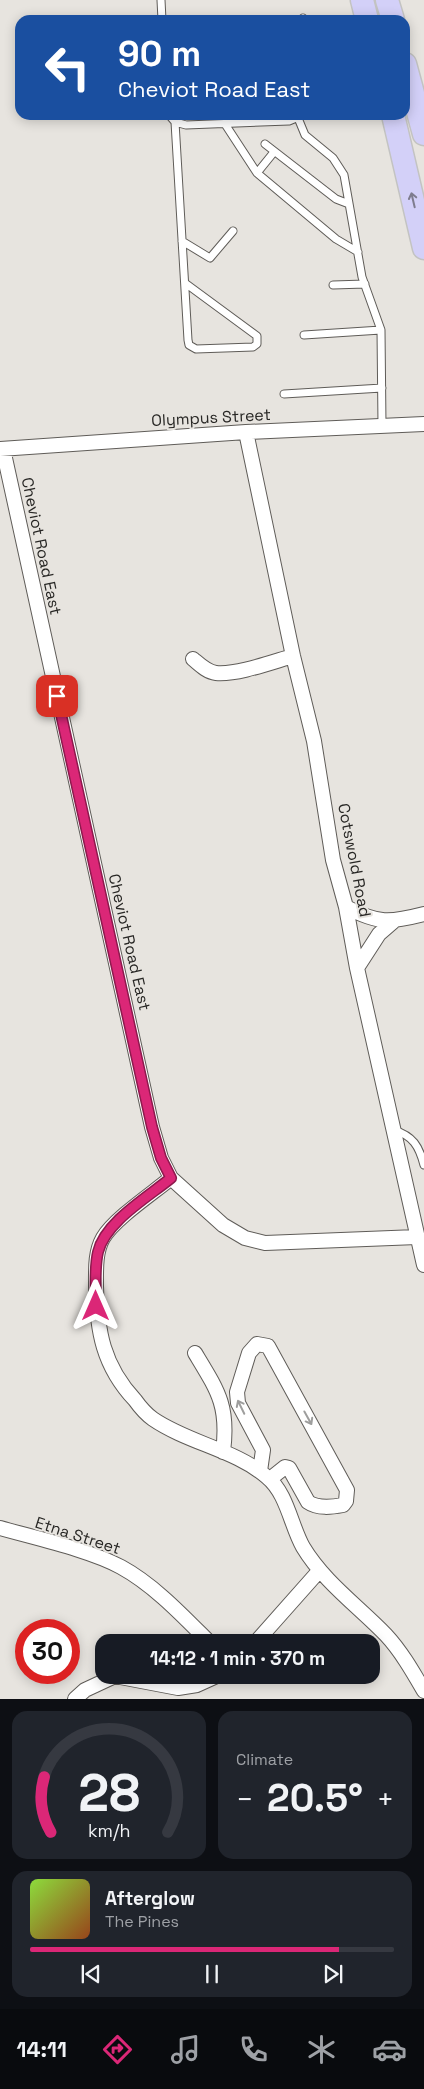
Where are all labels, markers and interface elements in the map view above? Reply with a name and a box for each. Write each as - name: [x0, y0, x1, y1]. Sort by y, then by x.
- text: 90 m: [118, 32, 201, 76]
- icon: left: [35, 35, 100, 100]
- text: Cheviot Road East: [118, 75, 310, 103]
- one-way arrow: [408, 193, 417, 209]
- street label: Olympus Street: [151, 404, 271, 431]
- street label: Cheviot Road East: [17, 475, 66, 617]
- pin: [36, 675, 78, 717]
- icon: arrive: [43, 682, 71, 710]
- street label: Cotswold Road: [333, 801, 376, 919]
- street label: Cheviot Road East: [104, 872, 155, 1013]
- position arrow: [69, 1279, 121, 1331]
- one-way arrow: [236, 1400, 245, 1415]
- one-way arrow: [303, 1411, 313, 1426]
- street label: Etna Street: [33, 1512, 123, 1559]
- speed limit sign: 30: [15, 1619, 80, 1684]
- text: 14:12 · 1 min · 370 m: [150, 1646, 325, 1671]
- text: Climate: [236, 1749, 293, 1770]
- text: 28: [78, 1760, 140, 1826]
- text: 20.5°: [267, 1774, 363, 1822]
- text: −: [236, 1781, 253, 1817]
- text: +: [377, 1781, 394, 1817]
- text: km/h: [88, 1819, 130, 1842]
- text: Afterglow: [105, 1886, 195, 1911]
- text: The Pines: [105, 1911, 179, 1932]
- icon: previous: [77, 1960, 105, 1988]
- icon: pause: [198, 1960, 226, 1988]
- icon: next: [319, 1960, 347, 1988]
- icon: directions: [100, 2032, 135, 2067]
- icon: music: [168, 2032, 203, 2067]
- icon: phone: [236, 2032, 271, 2067]
- icon: climate: [304, 2032, 339, 2067]
- icon: car: [372, 2032, 407, 2067]
- text: 14:11: [17, 2035, 67, 2063]

